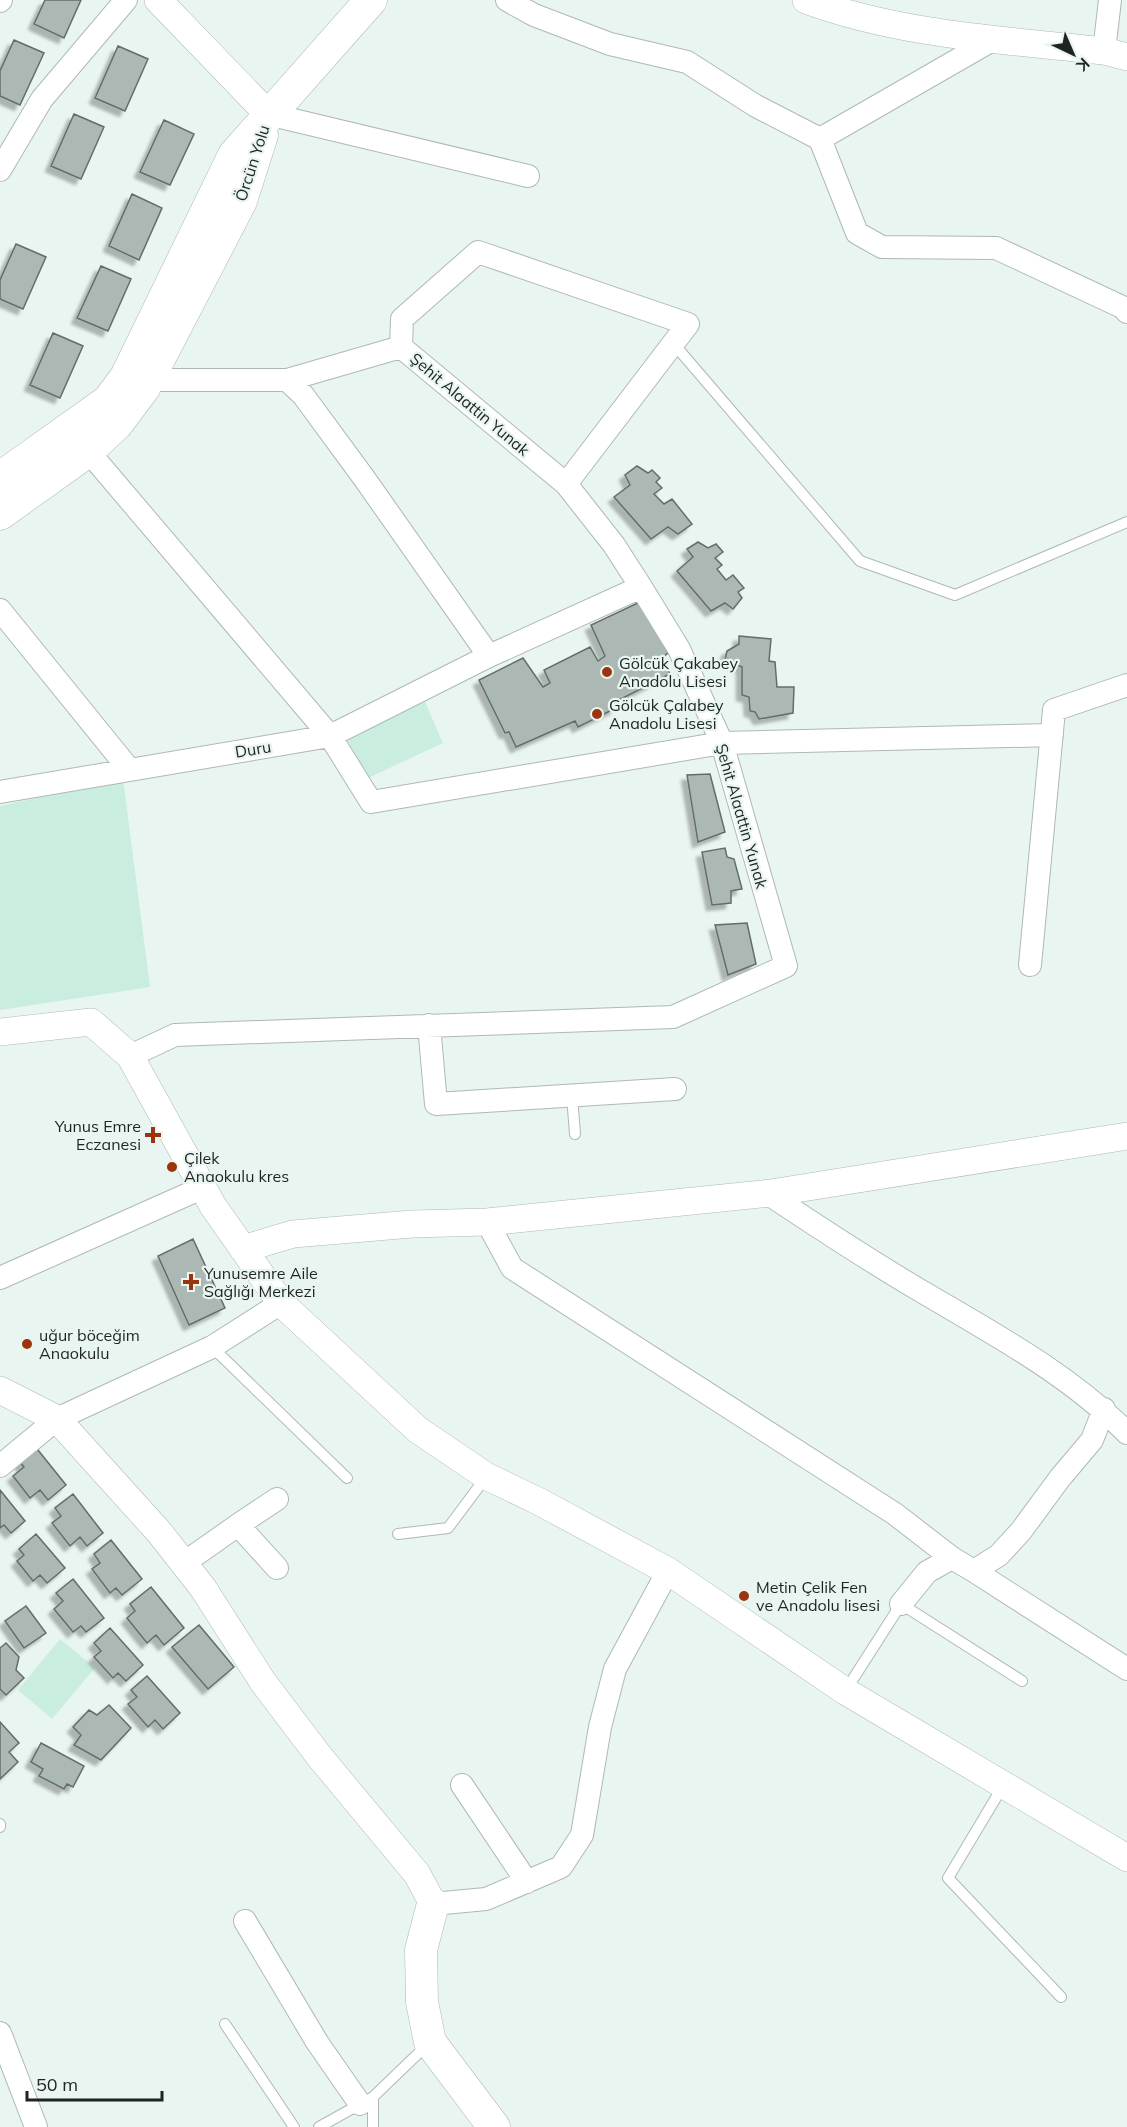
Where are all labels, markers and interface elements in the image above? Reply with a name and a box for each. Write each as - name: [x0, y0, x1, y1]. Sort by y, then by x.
- north arrow: [1043, 24, 1103, 84]
- text: K: [1072, 54, 1094, 77]
- street label: Örcün Yolu: [230, 122, 274, 204]
- street label: Şehit Alaattin Yunak: [406, 348, 534, 460]
- place label: Gölcük Çakabey Anadolu Lisesi: [619, 653, 738, 691]
- marker: Gölcük Çakabey Anadolu Lisesi: [600, 665, 614, 679]
- place label: Gölcük Çalabey Anadolu Lisesi: [609, 695, 724, 733]
- marker: Gölcük Çalabey Anadolu Lisesi: [590, 707, 604, 721]
- street label: Duru: [234, 736, 272, 762]
- street label: Şehit Alaattin Yunak: [712, 741, 772, 891]
- place label: Yunus Emre Eczanesi: [54, 1116, 141, 1154]
- marker: Yunus Emre Eczanesi: [146, 1128, 160, 1142]
- place label: Çilek Anaokulu kres: [184, 1148, 289, 1186]
- marker: Çilek Anaokulu kres: [165, 1160, 179, 1174]
- place label: Yunusemre Aile Sağlığı Merkezi: [203, 1263, 318, 1301]
- marker: Yunusemre Aile Sağlığı Merkezi: [182, 1273, 200, 1291]
- place label: uğur böceğim Anaokulu: [39, 1325, 140, 1363]
- marker: uğur böceğim Anaokulu: [20, 1337, 34, 1351]
- place label: Metin Çelik Fen ve Anadolu lisesi: [756, 1577, 880, 1615]
- marker: Metin Çelik Fen ve Anadolu lisesi: [737, 1589, 751, 1603]
- scale bar: [27, 2064, 162, 2102]
- text: 50 m: [36, 2073, 78, 2096]

